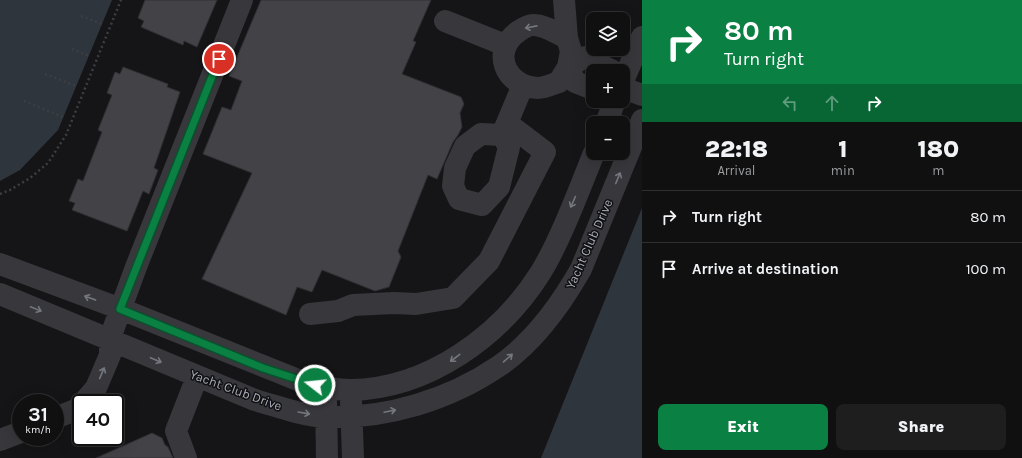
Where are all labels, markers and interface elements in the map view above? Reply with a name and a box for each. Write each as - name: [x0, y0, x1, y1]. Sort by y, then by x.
- map controls: [586, 12, 630, 160]
- button: layers: [586, 12, 630, 56]
- text: 80 m: [724, 14, 793, 47]
- icon: right: [658, 16, 710, 68]
- one-way arrow: [525, 23, 538, 31]
- pin: [202, 42, 236, 76]
- icon: arrive: [208, 48, 230, 70]
- text: Turn right: [724, 48, 804, 70]
- button: +: [586, 64, 630, 108]
- icon: left: [779, 92, 801, 114]
- icon: ahead: [821, 92, 843, 114]
- icon: right: [863, 92, 885, 114]
- button: −: [586, 116, 630, 160]
- text: 22:18: [705, 135, 768, 163]
- text: 1: [838, 135, 847, 163]
- text: 180: [918, 135, 959, 163]
- text: Arrival: [717, 163, 755, 178]
- text: min: [831, 163, 855, 178]
- text: m: [932, 163, 944, 178]
- one-way arrow: [615, 173, 622, 185]
- one-way arrow: [569, 195, 576, 207]
- street label: Yacht Club Drive: [562, 197, 616, 291]
- icon: right: [658, 206, 680, 228]
- text: Turn right: [692, 208, 762, 226]
- text: 80 m: [970, 208, 1006, 226]
- icon: arrive: [658, 258, 680, 280]
- text: Arrive at destination: [692, 260, 839, 278]
- text: 100 m: [966, 260, 1006, 278]
- one-way arrow: [85, 294, 97, 302]
- one-way arrow: [30, 305, 42, 313]
- one-way arrow: [503, 353, 513, 363]
- one-way arrow: [449, 354, 460, 363]
- one-way arrow: [149, 357, 161, 364]
- position arrow: [294, 364, 336, 406]
- street label: Yacht Club Drive: [188, 366, 284, 414]
- one-way arrow: [99, 367, 107, 379]
- speed limit sign: 40: [72, 394, 124, 446]
- text: 31: [28, 403, 48, 426]
- button: Exit: [658, 404, 828, 450]
- button: Share: [836, 404, 1006, 450]
- one-way arrow: [383, 406, 396, 414]
- one-way arrow: [297, 409, 310, 417]
- text: km/h: [25, 424, 51, 436]

